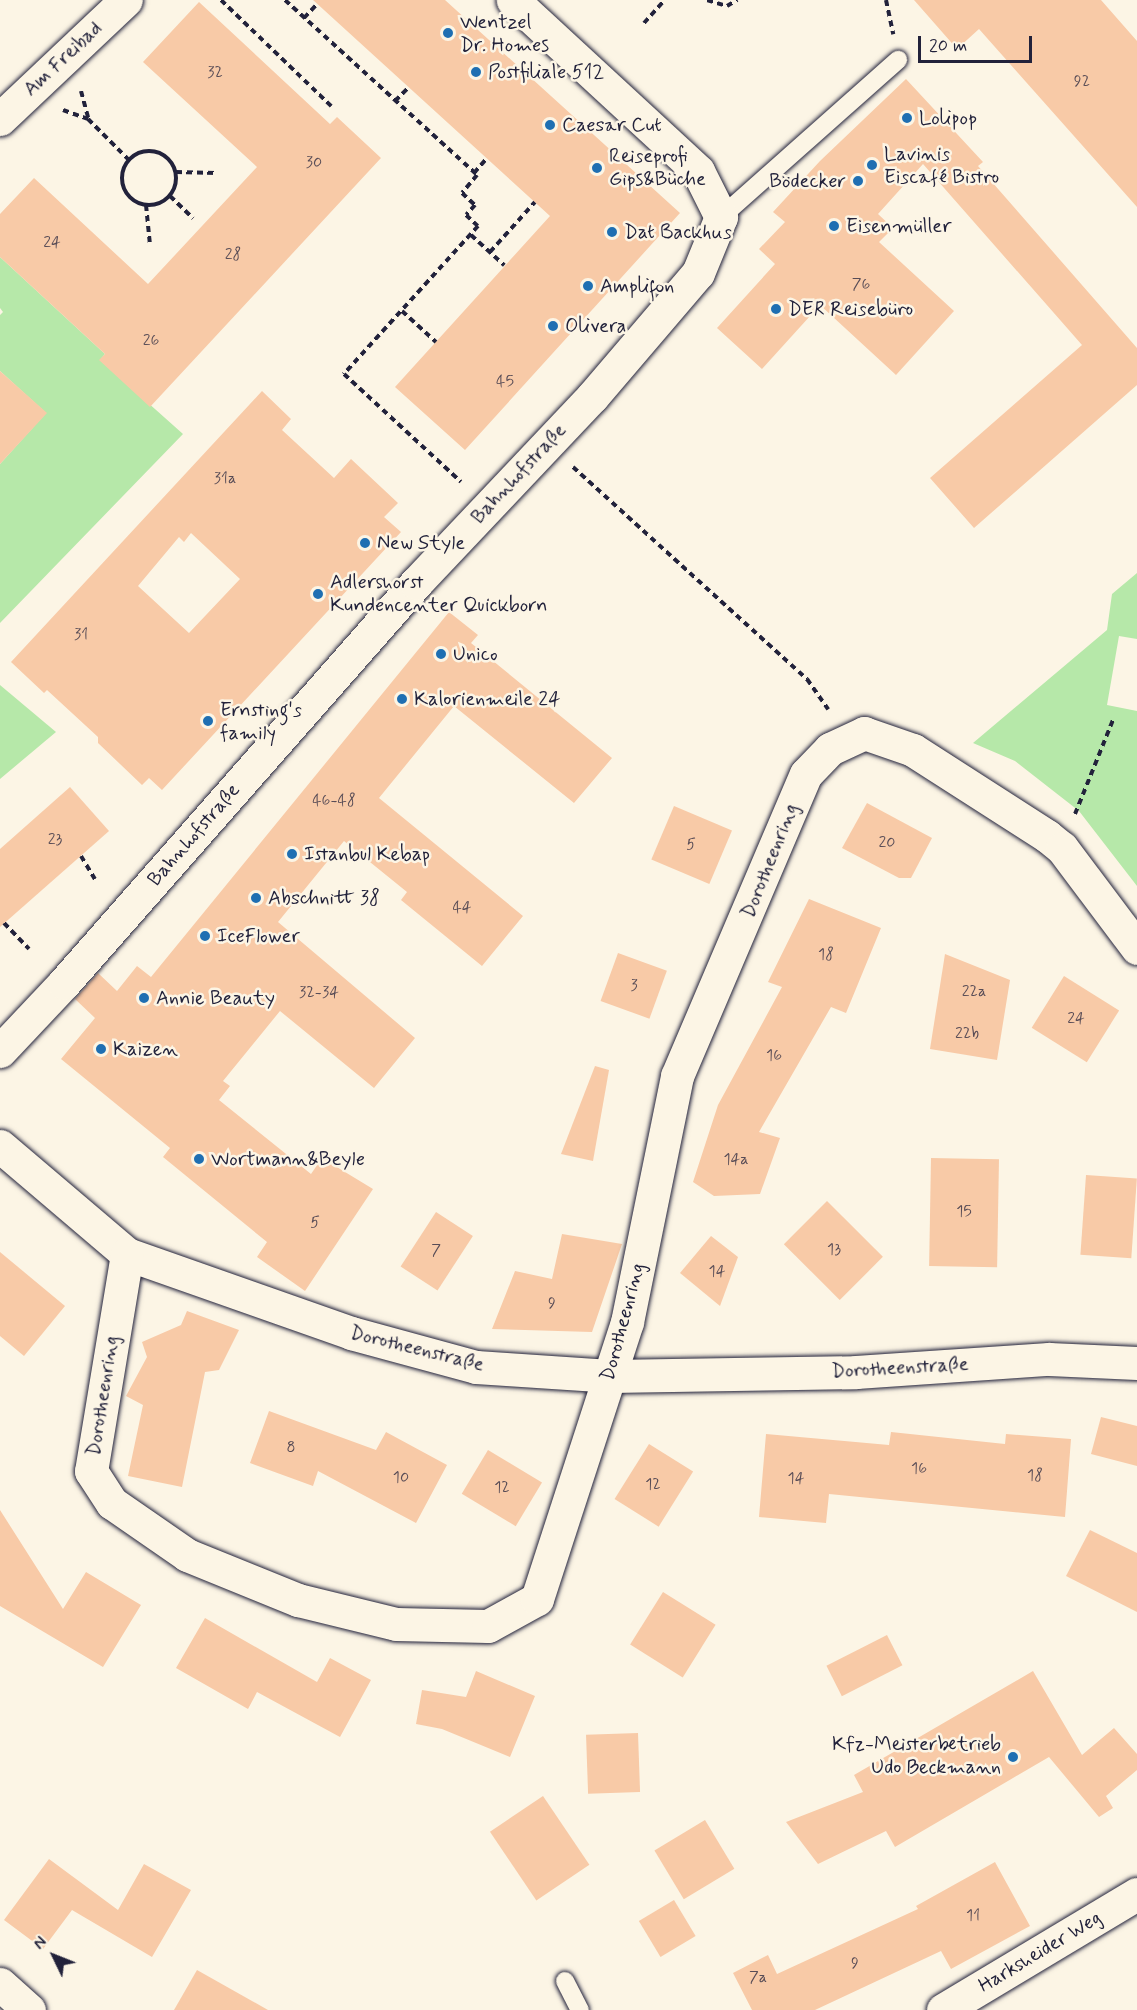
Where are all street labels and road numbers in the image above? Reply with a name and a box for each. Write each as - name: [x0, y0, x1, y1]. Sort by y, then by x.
- street label: Am Freibad: [19, 17, 107, 101]
- street label: Bahnhofstraße: [466, 419, 572, 529]
- street label: Bahnhofstraße: [143, 779, 245, 891]
- street label: Dorotheenring: [736, 800, 804, 922]
- street label: Dorotheenring: [596, 1260, 650, 1384]
- street label: Dorotheenstraße: [347, 1321, 487, 1377]
- street label: Dorotheenring: [82, 1334, 124, 1458]
- street label: Dorotheenstraße: [831, 1352, 969, 1384]
- street label: Harksheider Weg: [973, 1905, 1107, 1999]

